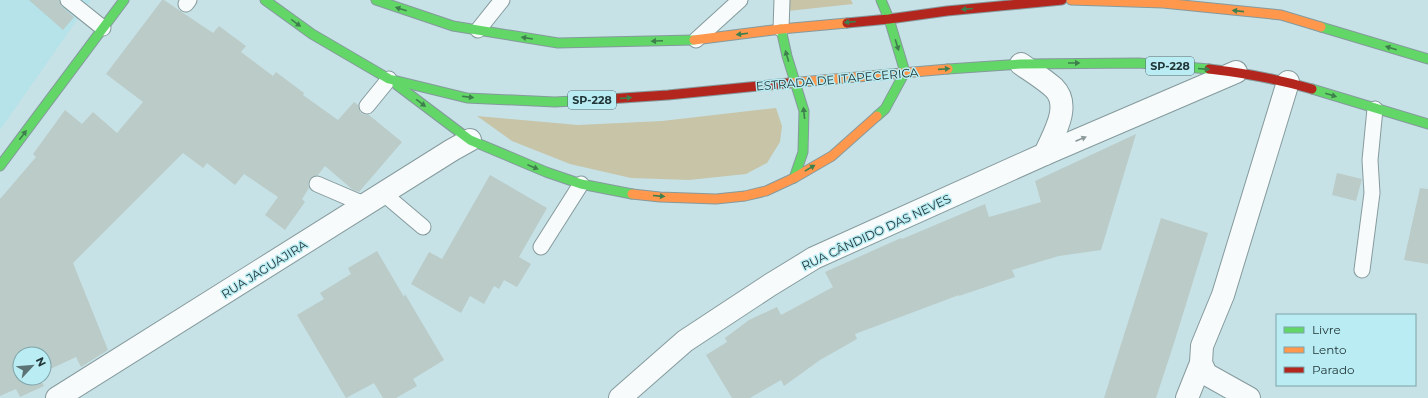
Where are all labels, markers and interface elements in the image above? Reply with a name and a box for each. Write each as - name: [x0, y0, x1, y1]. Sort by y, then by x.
- one-way arrow: [961, 5, 973, 12]
- one-way arrow: [394, 6, 406, 12]
- one-way arrow: [1232, 7, 1244, 14]
- one-way arrow: [291, 19, 302, 27]
- one-way arrow: [844, 19, 856, 26]
- one-way arrow: [736, 31, 748, 37]
- one-way arrow: [521, 35, 533, 41]
- one-way arrow: [650, 38, 663, 44]
- one-way arrow: [894, 39, 900, 51]
- one-way arrow: [1384, 45, 1396, 51]
- one-way arrow: [784, 50, 790, 62]
- road number: SP-228: [1146, 57, 1194, 75]
- one-way arrow: [1068, 60, 1081, 66]
- street label: ESTRADA DE ITAPECERICA: [755, 64, 919, 94]
- one-way arrow: [938, 66, 951, 72]
- one-way arrow: [1198, 66, 1210, 72]
- road number: SP-228: [568, 91, 616, 109]
- one-way arrow: [1325, 92, 1337, 98]
- one-way arrow: [462, 94, 474, 101]
- one-way arrow: [620, 94, 632, 101]
- one-way arrow: [415, 98, 426, 107]
- one-way arrow: [800, 107, 807, 119]
- one-way arrow: [19, 129, 28, 140]
- one-way arrow: [1075, 135, 1087, 141]
- one-way arrow: [527, 164, 538, 170]
- one-way arrow: [804, 165, 816, 172]
- street label: RUA CÂNDIDO DAS NEVES: [799, 191, 953, 273]
- one-way arrow: [653, 193, 665, 200]
- street label: RUA JAGUAJIRA: [218, 236, 310, 301]
- legend: [1276, 314, 1416, 386]
- text: Livre: [1312, 322, 1341, 337]
- text: Lento: [1312, 342, 1347, 357]
- north arrow: [12, 346, 52, 386]
- text: N: [33, 355, 49, 369]
- text: Parado: [1312, 362, 1355, 377]

